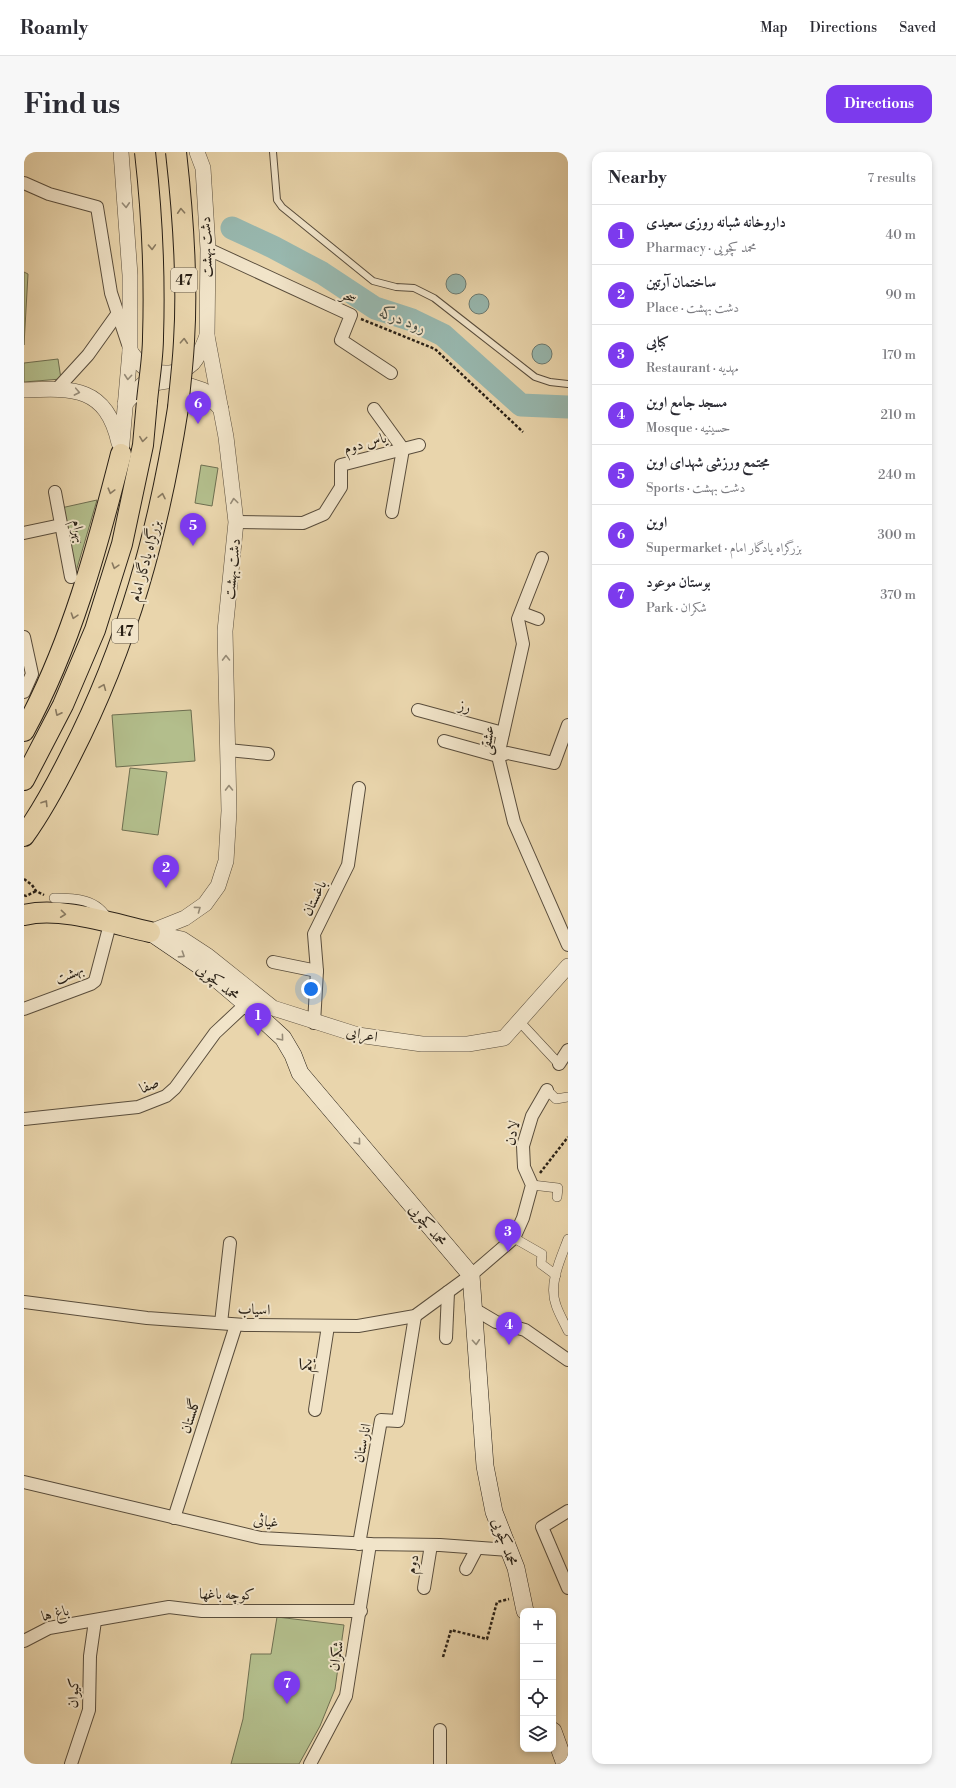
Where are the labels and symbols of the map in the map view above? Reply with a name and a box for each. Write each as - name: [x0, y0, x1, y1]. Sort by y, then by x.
- one-way arrow: [121, 202, 130, 208]
- one-way arrow: [177, 208, 186, 214]
- street label: دشت بهشت: [196, 216, 217, 278]
- one-way arrow: [148, 244, 156, 250]
- road number: 47: [171, 268, 197, 292]
- street label: سحر: [336, 284, 360, 308]
- water label: رود درکه: [376, 302, 429, 338]
- one-way arrow: [180, 338, 188, 344]
- one-way arrow: [123, 374, 132, 380]
- one-way arrow: [73, 387, 80, 395]
- pin: 6: [185, 391, 211, 424]
- street label: یاس دوم: [341, 428, 391, 462]
- one-way arrow: [139, 436, 148, 442]
- one-way arrow: [107, 488, 116, 495]
- one-way arrow: [157, 493, 165, 499]
- one-way arrow: [230, 498, 239, 504]
- pin: 5: [180, 513, 206, 546]
- street label: بهرام: [64, 518, 90, 545]
- street label: بزرگراه یادگار امام: [125, 518, 168, 605]
- street label: دشت بهشت: [220, 538, 245, 601]
- one-way arrow: [111, 562, 120, 569]
- one-way arrow: [70, 612, 79, 619]
- road number: 47: [112, 619, 138, 643]
- one-way arrow: [222, 655, 230, 661]
- one-way arrow: [98, 683, 106, 690]
- street label: رز: [455, 695, 473, 717]
- one-way arrow: [55, 709, 63, 717]
- street label: عشقی: [476, 724, 500, 756]
- one-way arrow: [225, 785, 233, 791]
- one-way arrow: [40, 800, 48, 807]
- pin: 2: [153, 855, 179, 888]
- street label: باغستان: [298, 877, 331, 919]
- one-way arrow: [193, 907, 200, 914]
- one-way arrow: [60, 909, 66, 918]
- one-way arrow: [178, 950, 185, 958]
- street label: بهشت: [52, 960, 87, 989]
- street label: محمد کچویی: [192, 960, 243, 1005]
- your location: [301, 979, 321, 999]
- pin: 1: [245, 1003, 271, 1036]
- street label: اعرابی: [344, 1022, 379, 1048]
- one-way arrow: [277, 1033, 284, 1041]
- street label: صفا: [136, 1073, 162, 1098]
- street label: لادن: [501, 1119, 524, 1147]
- one-way arrow: [353, 1137, 360, 1144]
- street label: محمد کچویی: [404, 1200, 451, 1251]
- pin: 3: [495, 1219, 521, 1252]
- street label: اسیاب: [237, 1299, 271, 1320]
- pin: 4: [496, 1312, 522, 1345]
- one-way arrow: [471, 1339, 480, 1345]
- street label: یکم: [296, 1356, 321, 1374]
- street label: گلستان: [176, 1396, 205, 1436]
- street label: انارستان: [349, 1422, 376, 1465]
- street label: غیاثی: [252, 1510, 280, 1533]
- street label: محمد کچویی: [487, 1516, 522, 1569]
- street label: دوم: [401, 1553, 426, 1576]
- street label: کوچه باغها: [199, 1585, 255, 1605]
- street label: باغ ها: [39, 1601, 72, 1629]
- street label: شکران: [325, 1640, 348, 1673]
- pin: 7: [274, 1671, 300, 1704]
- street label: کیوان: [63, 1677, 84, 1709]

